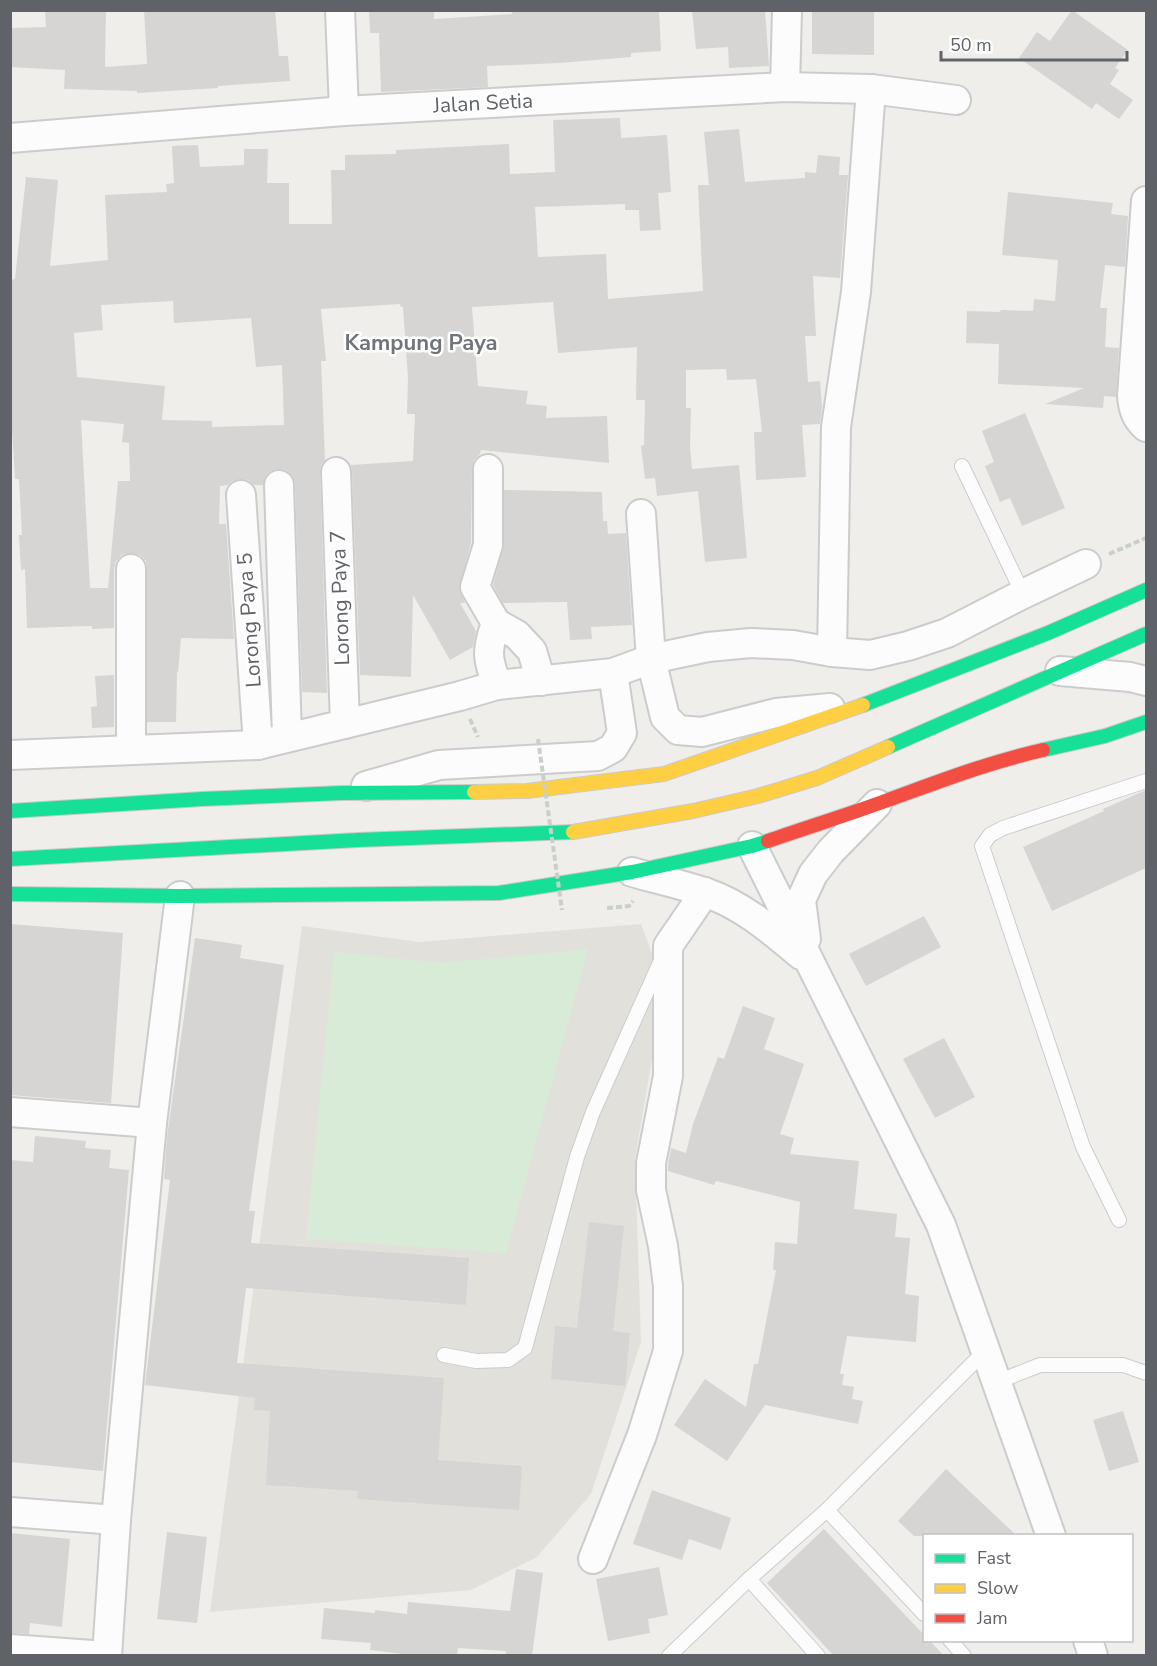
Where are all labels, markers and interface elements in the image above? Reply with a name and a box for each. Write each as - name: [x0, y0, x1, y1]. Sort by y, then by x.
- scale bar: [941, 24, 1127, 62]
- text: 50 m: [950, 33, 992, 57]
- street label: Jalan Setia: [431, 86, 534, 120]
- district label: Kampung Paya: [344, 328, 498, 358]
- street label: Lorong Paya 7: [324, 530, 356, 666]
- street label: Lorong Paya 5: [230, 552, 268, 688]
- legend: [923, 1534, 1133, 1642]
- text: Fast: [977, 1546, 1012, 1570]
- text: Slow: [977, 1576, 1018, 1600]
- text: Jam: [976, 1606, 1008, 1630]

